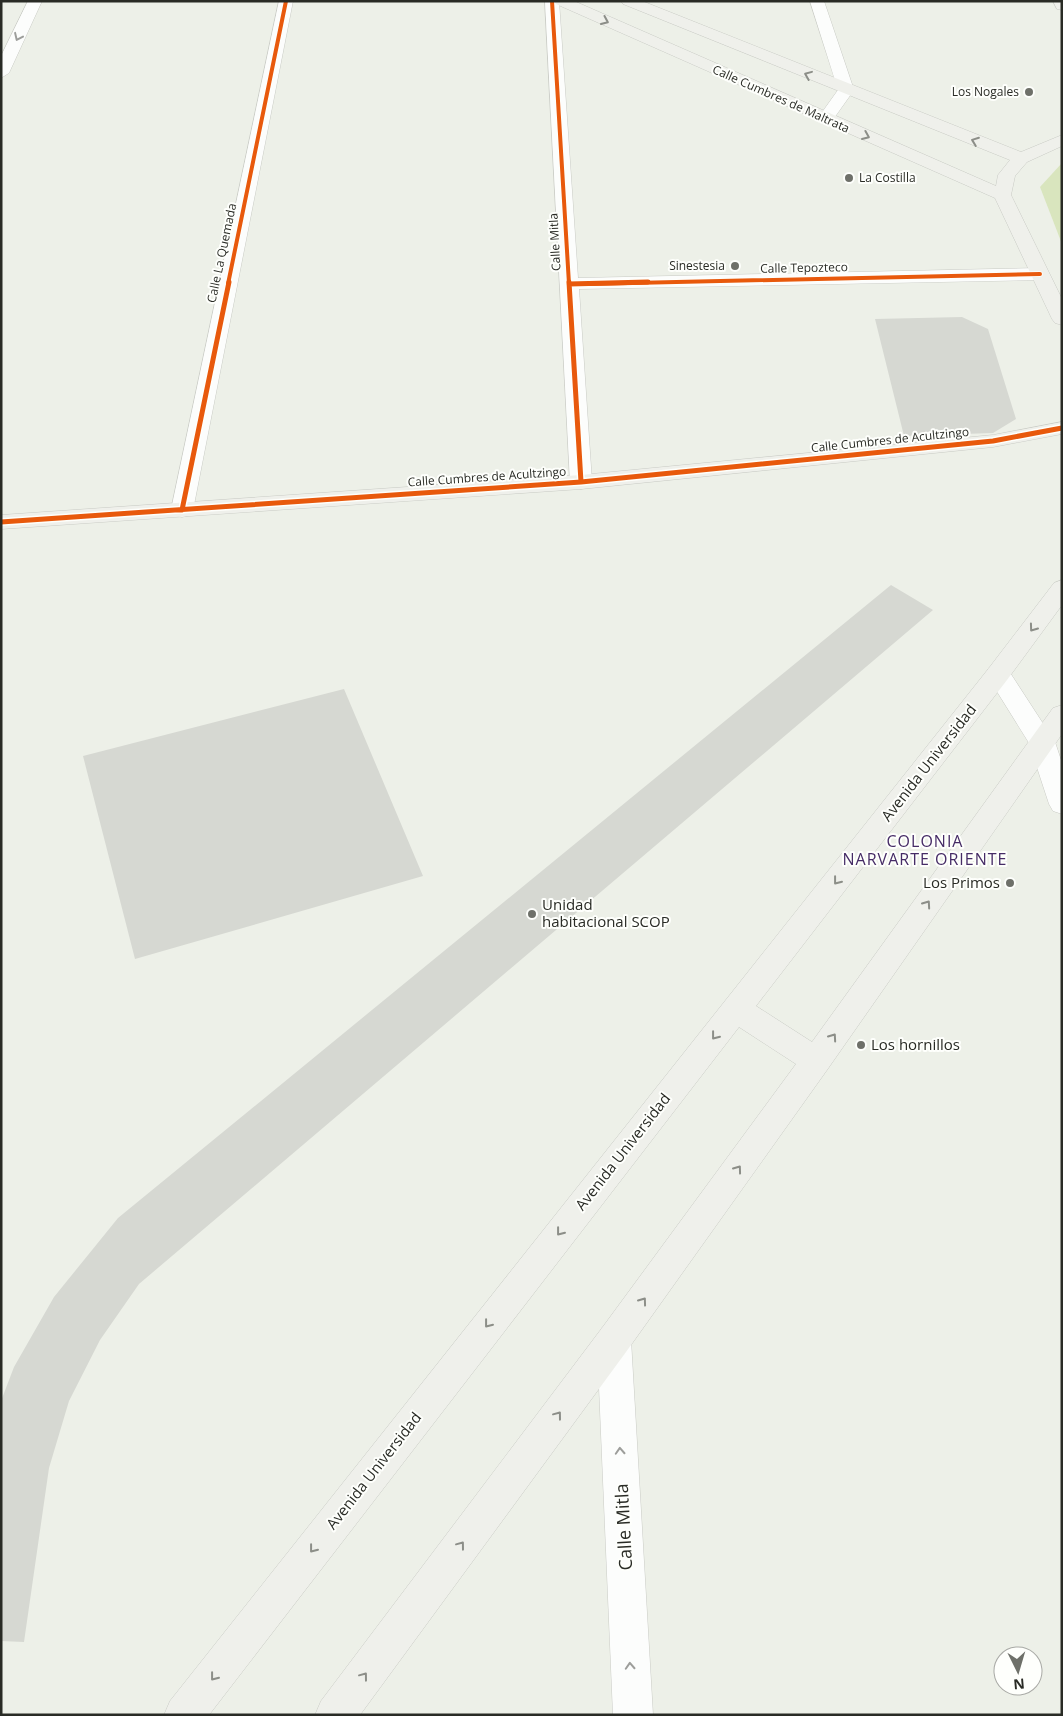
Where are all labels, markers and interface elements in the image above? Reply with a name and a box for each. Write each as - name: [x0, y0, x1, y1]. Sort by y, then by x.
- one-way arrow: [600, 14, 609, 25]
- one-way arrow: [14, 32, 24, 41]
- street label: Calle Cumbres de Maltrata: [710, 61, 852, 137]
- one-way arrow: [804, 70, 813, 81]
- place label: Los Nogales: [952, 83, 1019, 100]
- marker: Los Nogales: [1023, 86, 1035, 98]
- one-way arrow: [861, 129, 870, 140]
- one-way arrow: [971, 136, 980, 147]
- place label: La Costilla: [859, 169, 916, 186]
- marker: La Costilla: [843, 172, 855, 184]
- street label: Calle La Quemada: [203, 202, 240, 304]
- street label: Calle Mitla: [544, 213, 565, 271]
- place label: Sinestesia: [669, 257, 725, 274]
- street label: Calle Tepozteco: [760, 258, 848, 277]
- marker: Sinestesia: [729, 260, 741, 272]
- street label: Calle Cumbres de Acultzingo: [810, 423, 970, 456]
- street label: Calle Cumbres de Acultzingo: [407, 462, 567, 491]
- one-way arrow: [1030, 622, 1039, 632]
- street label: Avenida Universidad: [876, 700, 980, 825]
- district label: COLONIA NARVARTE ORIENTE: [843, 830, 1007, 870]
- place label: Los Primos: [923, 872, 1000, 892]
- one-way arrow: [833, 875, 842, 884]
- marker: Los Primos: [1004, 877, 1016, 889]
- place label: Unidad habitacional SCOP: [542, 894, 670, 931]
- one-way arrow: [921, 901, 930, 910]
- marker: Unidad habitacional SCOP: [526, 908, 538, 920]
- one-way arrow: [712, 1030, 720, 1039]
- one-way arrow: [827, 1033, 836, 1043]
- place label: Los hornillos: [871, 1034, 960, 1054]
- marker: Los hornillos: [855, 1039, 867, 1051]
- street label: Avenida Universidad: [570, 1089, 674, 1214]
- one-way arrow: [732, 1165, 741, 1175]
- one-way arrow: [557, 1226, 566, 1236]
- one-way arrow: [637, 1297, 646, 1307]
- one-way arrow: [486, 1318, 494, 1327]
- street label: Avenida Universidad: [321, 1408, 425, 1533]
- one-way arrow: [553, 1412, 561, 1421]
- one-way arrow: [614, 1447, 625, 1455]
- street label: Calle Mitla: [609, 1483, 637, 1571]
- one-way arrow: [456, 1542, 464, 1551]
- one-way arrow: [311, 1543, 319, 1552]
- north arrow: [993, 1646, 1043, 1696]
- one-way arrow: [625, 1662, 636, 1670]
- one-way arrow: [211, 1671, 219, 1680]
- one-way arrow: [358, 1672, 367, 1682]
- text: N: [1013, 1674, 1026, 1694]

